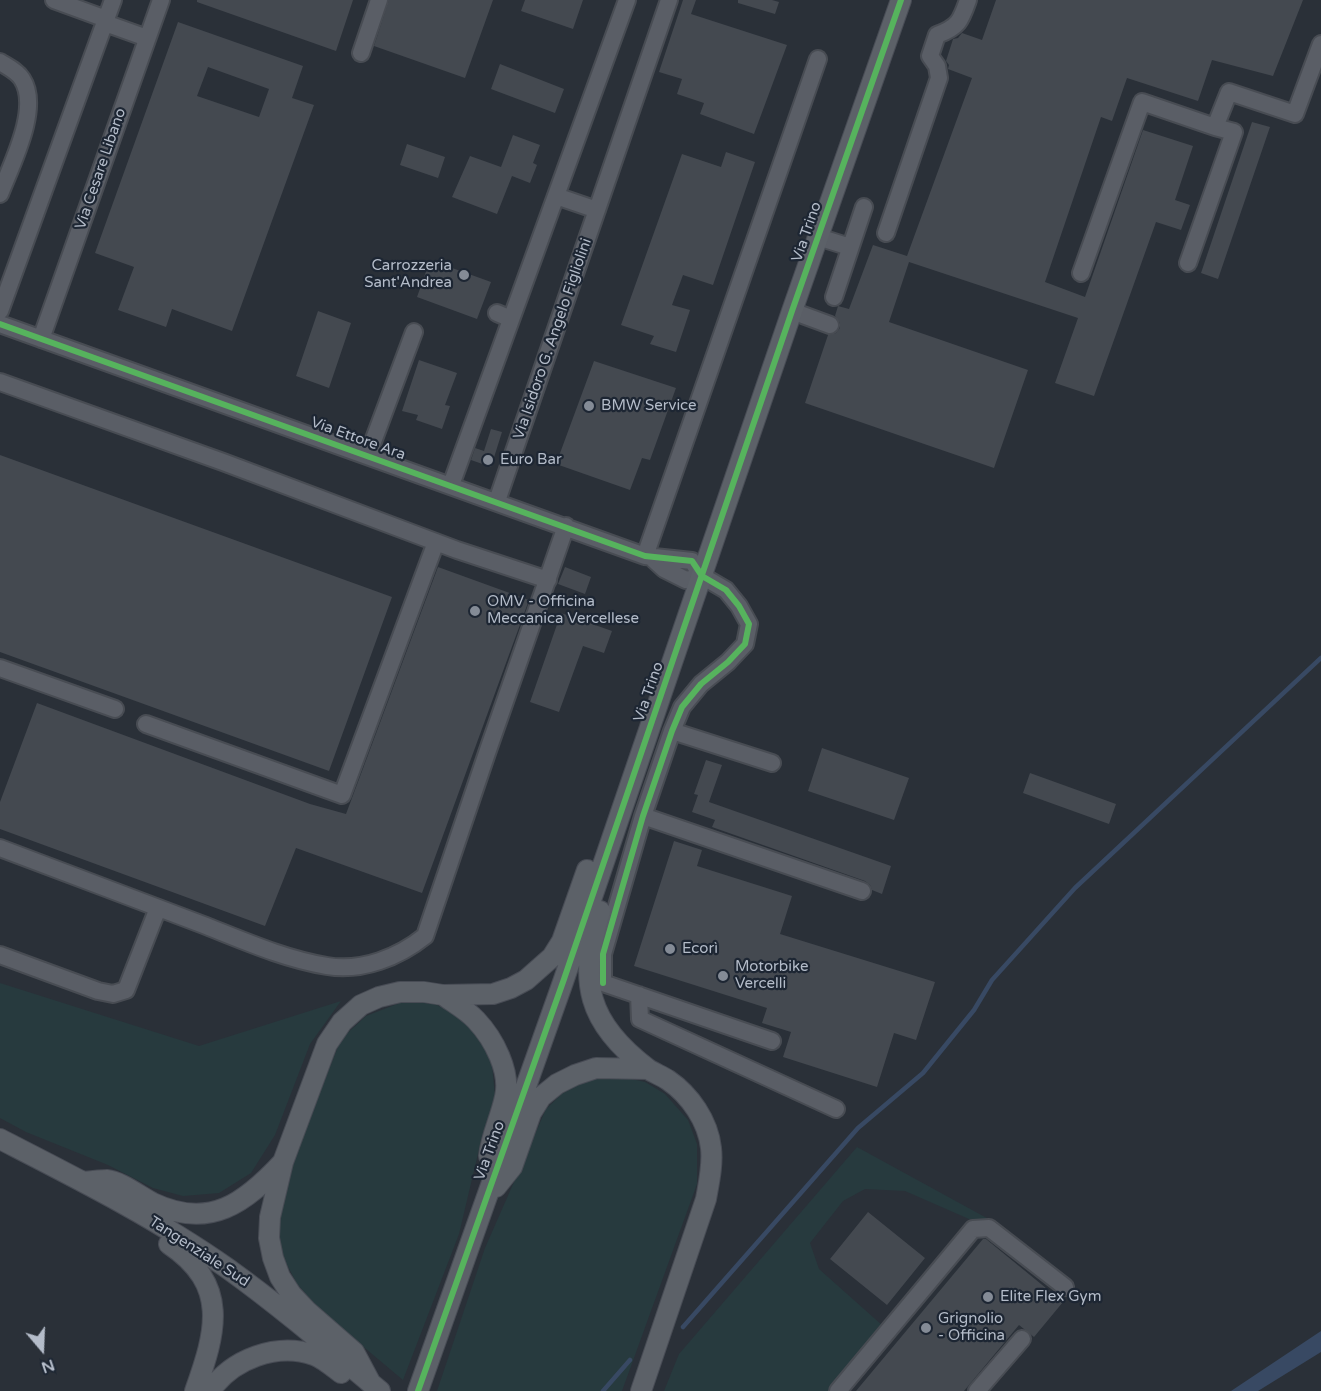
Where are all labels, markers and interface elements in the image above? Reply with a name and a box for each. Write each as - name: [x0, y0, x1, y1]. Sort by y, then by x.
- street label: Via Cesare Libano: [72, 106, 130, 232]
- street label: Via Trino: [788, 200, 826, 264]
- street label: Via Isidoro G. Angelo Figliolini: [510, 236, 596, 442]
- place label: Carrozzeria Sant'Andrea: [364, 257, 452, 292]
- marker: Carrozzeria Sant'Andrea: [457, 268, 471, 282]
- place label: BMW Service: [601, 397, 697, 415]
- marker: BMW Service: [582, 399, 596, 413]
- street label: Via Ettore Ara: [308, 414, 408, 464]
- place label: Euro Bar: [500, 451, 562, 469]
- marker: Euro Bar: [481, 453, 495, 467]
- place label: OMV - Officina Meccanica Vercellese: [487, 593, 639, 628]
- marker: OMV - Officina Meccanica Vercellese: [468, 604, 482, 618]
- street label: Via Trino: [630, 660, 668, 724]
- place label: Ecorì: [682, 940, 718, 958]
- marker: Ecorì: [663, 942, 677, 956]
- place label: Motorbike Vercelli: [735, 958, 809, 993]
- marker: Motorbike Vercelli: [716, 969, 730, 983]
- street label: Via Trino: [471, 1119, 509, 1183]
- street label: Tangenziale Sud: [145, 1213, 253, 1291]
- place label: Elite Flex Gym: [1000, 1288, 1101, 1306]
- marker: Elite Flex Gym: [981, 1290, 995, 1304]
- place label: Grignolio - Officina: [938, 1310, 1005, 1345]
- north arrow: [12, 1319, 72, 1379]
- marker: Grignolio - Officina: [919, 1321, 933, 1335]
- text: N: [39, 1354, 57, 1378]

